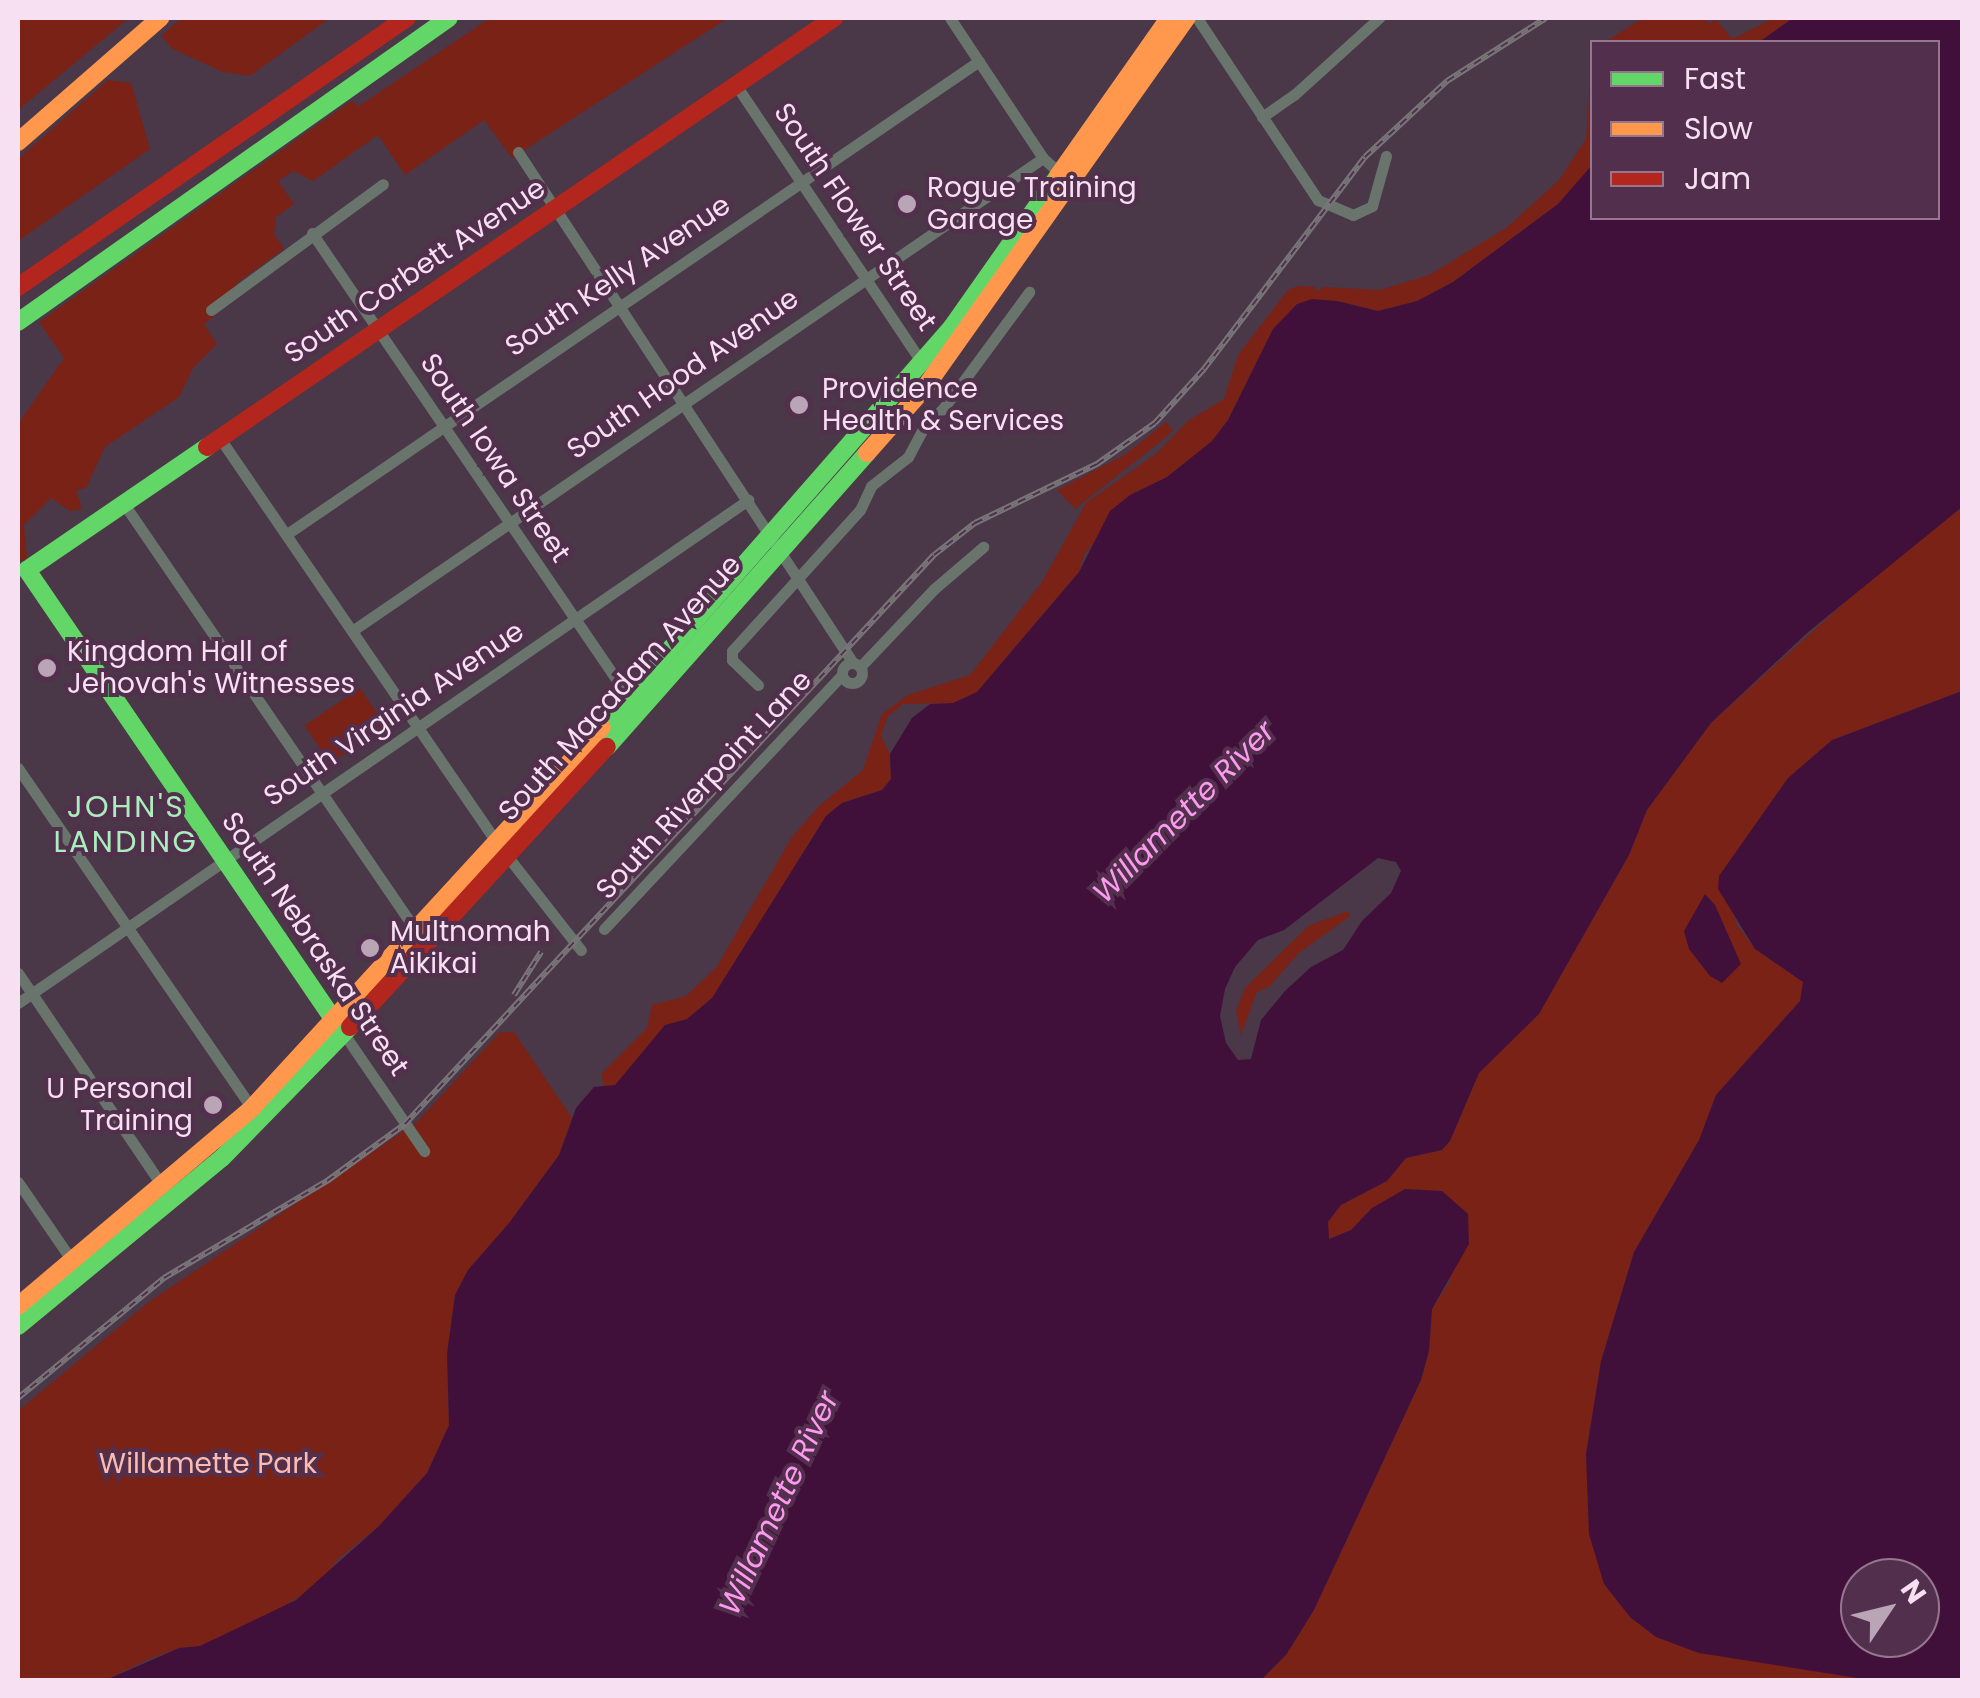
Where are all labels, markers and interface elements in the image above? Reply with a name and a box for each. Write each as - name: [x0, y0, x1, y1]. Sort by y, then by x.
- legend: [1590, 40, 1940, 220]
- text: Fast: [1684, 57, 1746, 100]
- street label: South Flower Street: [766, 97, 944, 337]
- text: Slow: [1684, 107, 1753, 150]
- text: Jam: [1684, 157, 1751, 200]
- street label: South Corbett Avenue: [278, 171, 552, 371]
- place label: Rogue Training Garage: [927, 171, 1137, 237]
- street label: South Kelly Avenue: [499, 188, 737, 364]
- marker: Rogue Training Garage: [896, 193, 918, 215]
- street label: South Hood Avenue: [561, 281, 805, 467]
- street label: South Iowa Street: [413, 347, 577, 569]
- place label: Providence Health & Services: [822, 372, 1064, 438]
- marker: Providence Health & Services: [786, 392, 812, 418]
- street label: South Macadam Avenue: [492, 548, 748, 828]
- street label: South Virginia Avenue: [258, 614, 530, 814]
- place label: Kingdom Hall of Jehovah's Witnesses: [67, 635, 355, 701]
- marker: Kingdom Hall of Jehovah's Witnesses: [36, 657, 58, 679]
- street label: South Riverpoint Lane: [589, 664, 819, 906]
- water label: Willamette River: [1085, 713, 1283, 911]
- district label: JOHN'S LANDING: [54, 789, 198, 860]
- street label: South Nebraska Street: [214, 806, 416, 1082]
- place label: Multnomah Aikikai: [390, 915, 551, 981]
- marker: Multnomah Aikikai: [359, 937, 381, 959]
- place label: U Personal Training: [46, 1072, 193, 1138]
- marker: U Personal Training: [202, 1094, 224, 1116]
- water label: Willamette River: [711, 1385, 847, 1621]
- park label: Willamette Park: [99, 1447, 317, 1481]
- north arrow: [1840, 1558, 1940, 1658]
- text: N: [1891, 1572, 1935, 1611]

